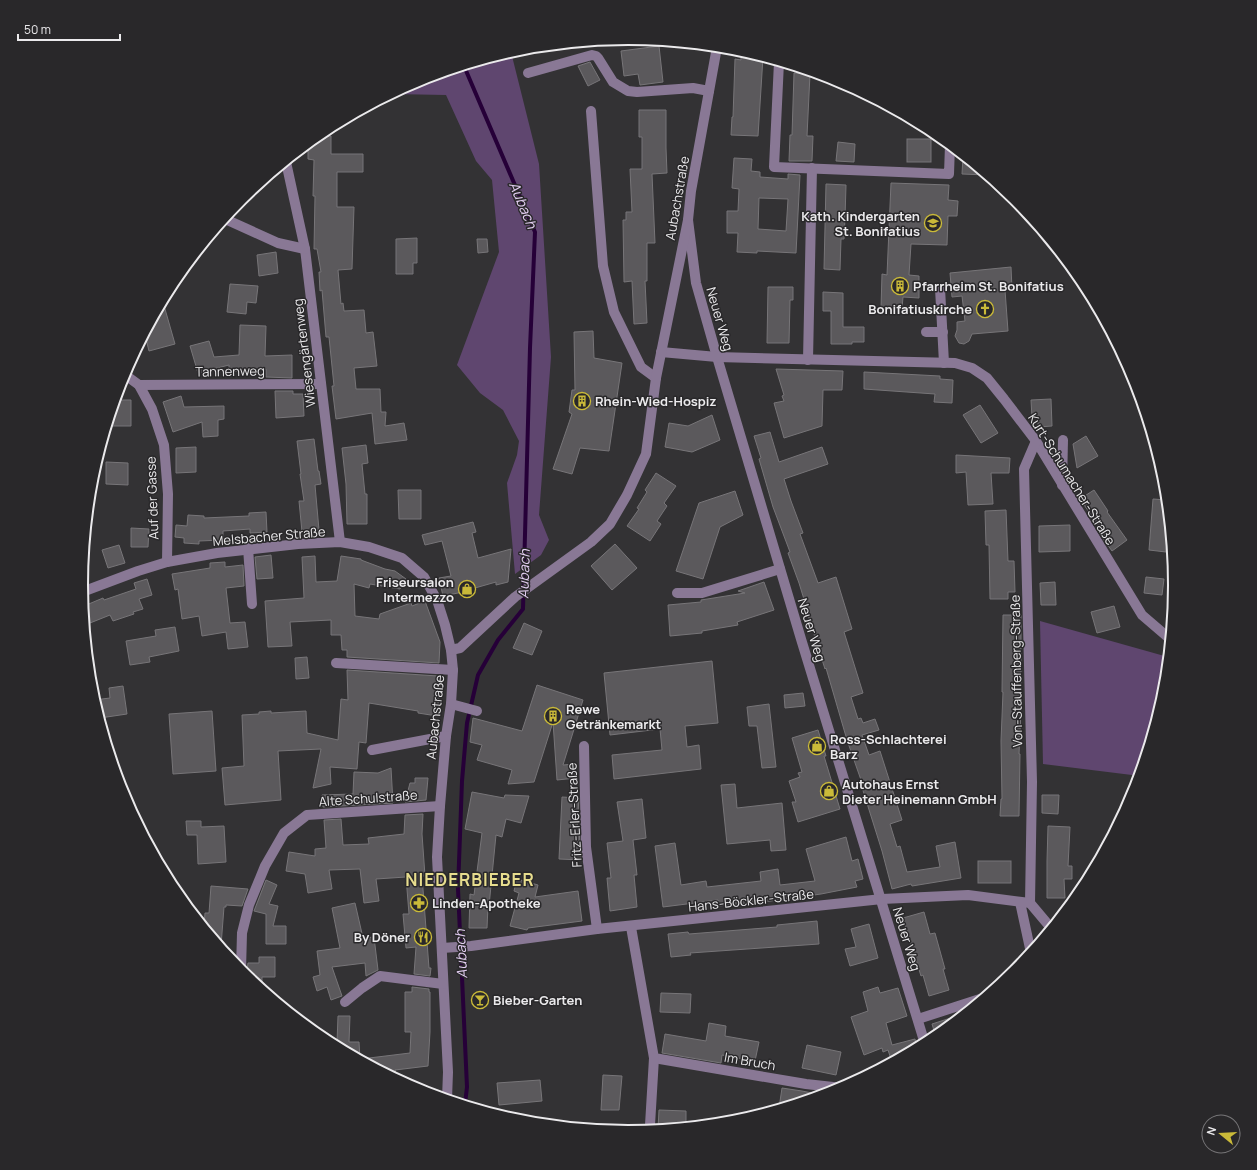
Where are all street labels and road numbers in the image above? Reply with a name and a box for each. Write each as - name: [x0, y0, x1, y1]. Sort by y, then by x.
- street label: Aubachstraße: [661, 154, 693, 241]
- street label: Neuer Weg: [702, 285, 738, 353]
- street label: Wiesengärtenweg: [288, 298, 320, 408]
- street label: Tannenweg: [195, 361, 265, 381]
- street label: Kurt-Schumacher-Straße: [1024, 410, 1120, 549]
- street label: Auf der Gasse: [142, 456, 162, 540]
- street label: Melsbacher Straße: [212, 522, 327, 550]
- street label: Von-Stauffenberg-Straße: [1006, 594, 1026, 748]
- street label: Neuer Weg: [794, 596, 830, 664]
- street label: Aubachstraße: [422, 673, 448, 760]
- street label: Fritz-Erler-Straße: [562, 762, 586, 868]
- street label: Alte Schulstraße: [318, 786, 418, 810]
- street label: Hans-Böckler-Straße: [687, 884, 815, 916]
- street label: Neuer Weg: [889, 905, 925, 973]
- street label: Im Bruch: [723, 1048, 777, 1074]

